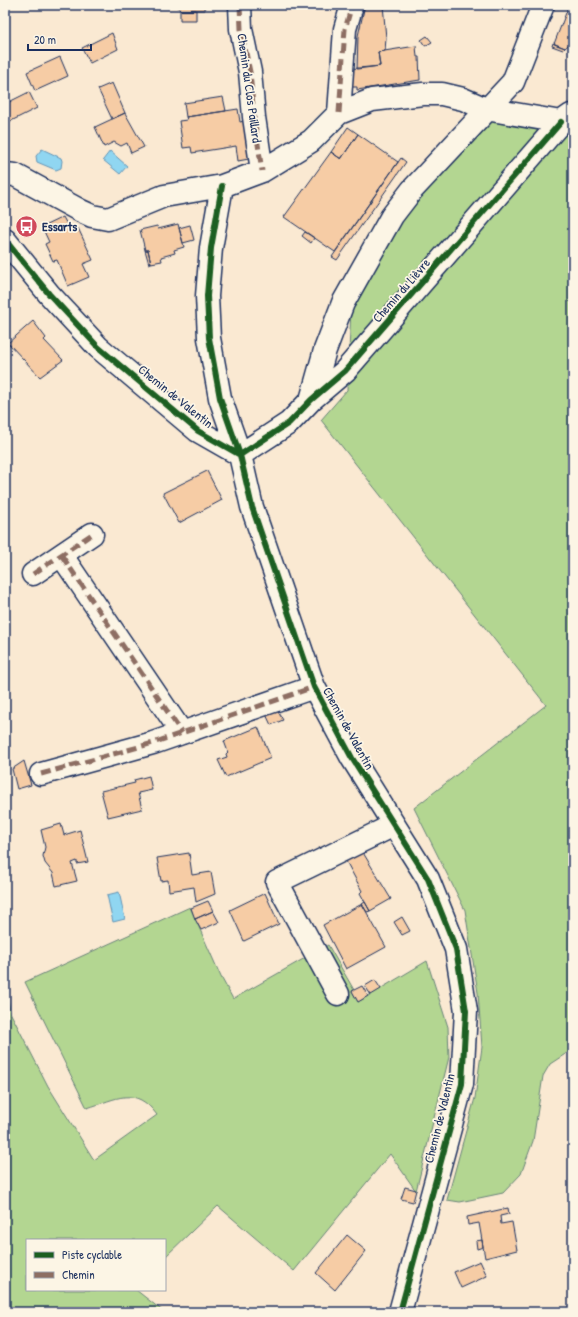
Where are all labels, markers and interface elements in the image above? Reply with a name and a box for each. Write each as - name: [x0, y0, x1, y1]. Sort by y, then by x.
- scale bar: [28, 26, 91, 52]
- text: 20 m: [34, 31, 56, 48]
- street label: Chemin du Clos Paillard: [233, 32, 267, 144]
- bus stop icon: Essarts: [14, 213, 40, 239]
- place label: Essarts: [42, 217, 77, 235]
- street label: Chemin du Lièvre: [368, 254, 434, 326]
- street label: Chemin de Valentin: [135, 360, 217, 432]
- street label: Chemin de Valentin: [319, 683, 379, 773]
- street label: Chemin de Valentin: [419, 1071, 459, 1165]
- legend: [26, 1239, 166, 1291]
- text: Piste cyclable: [62, 1246, 122, 1263]
- text: Chemin: [62, 1266, 95, 1283]

